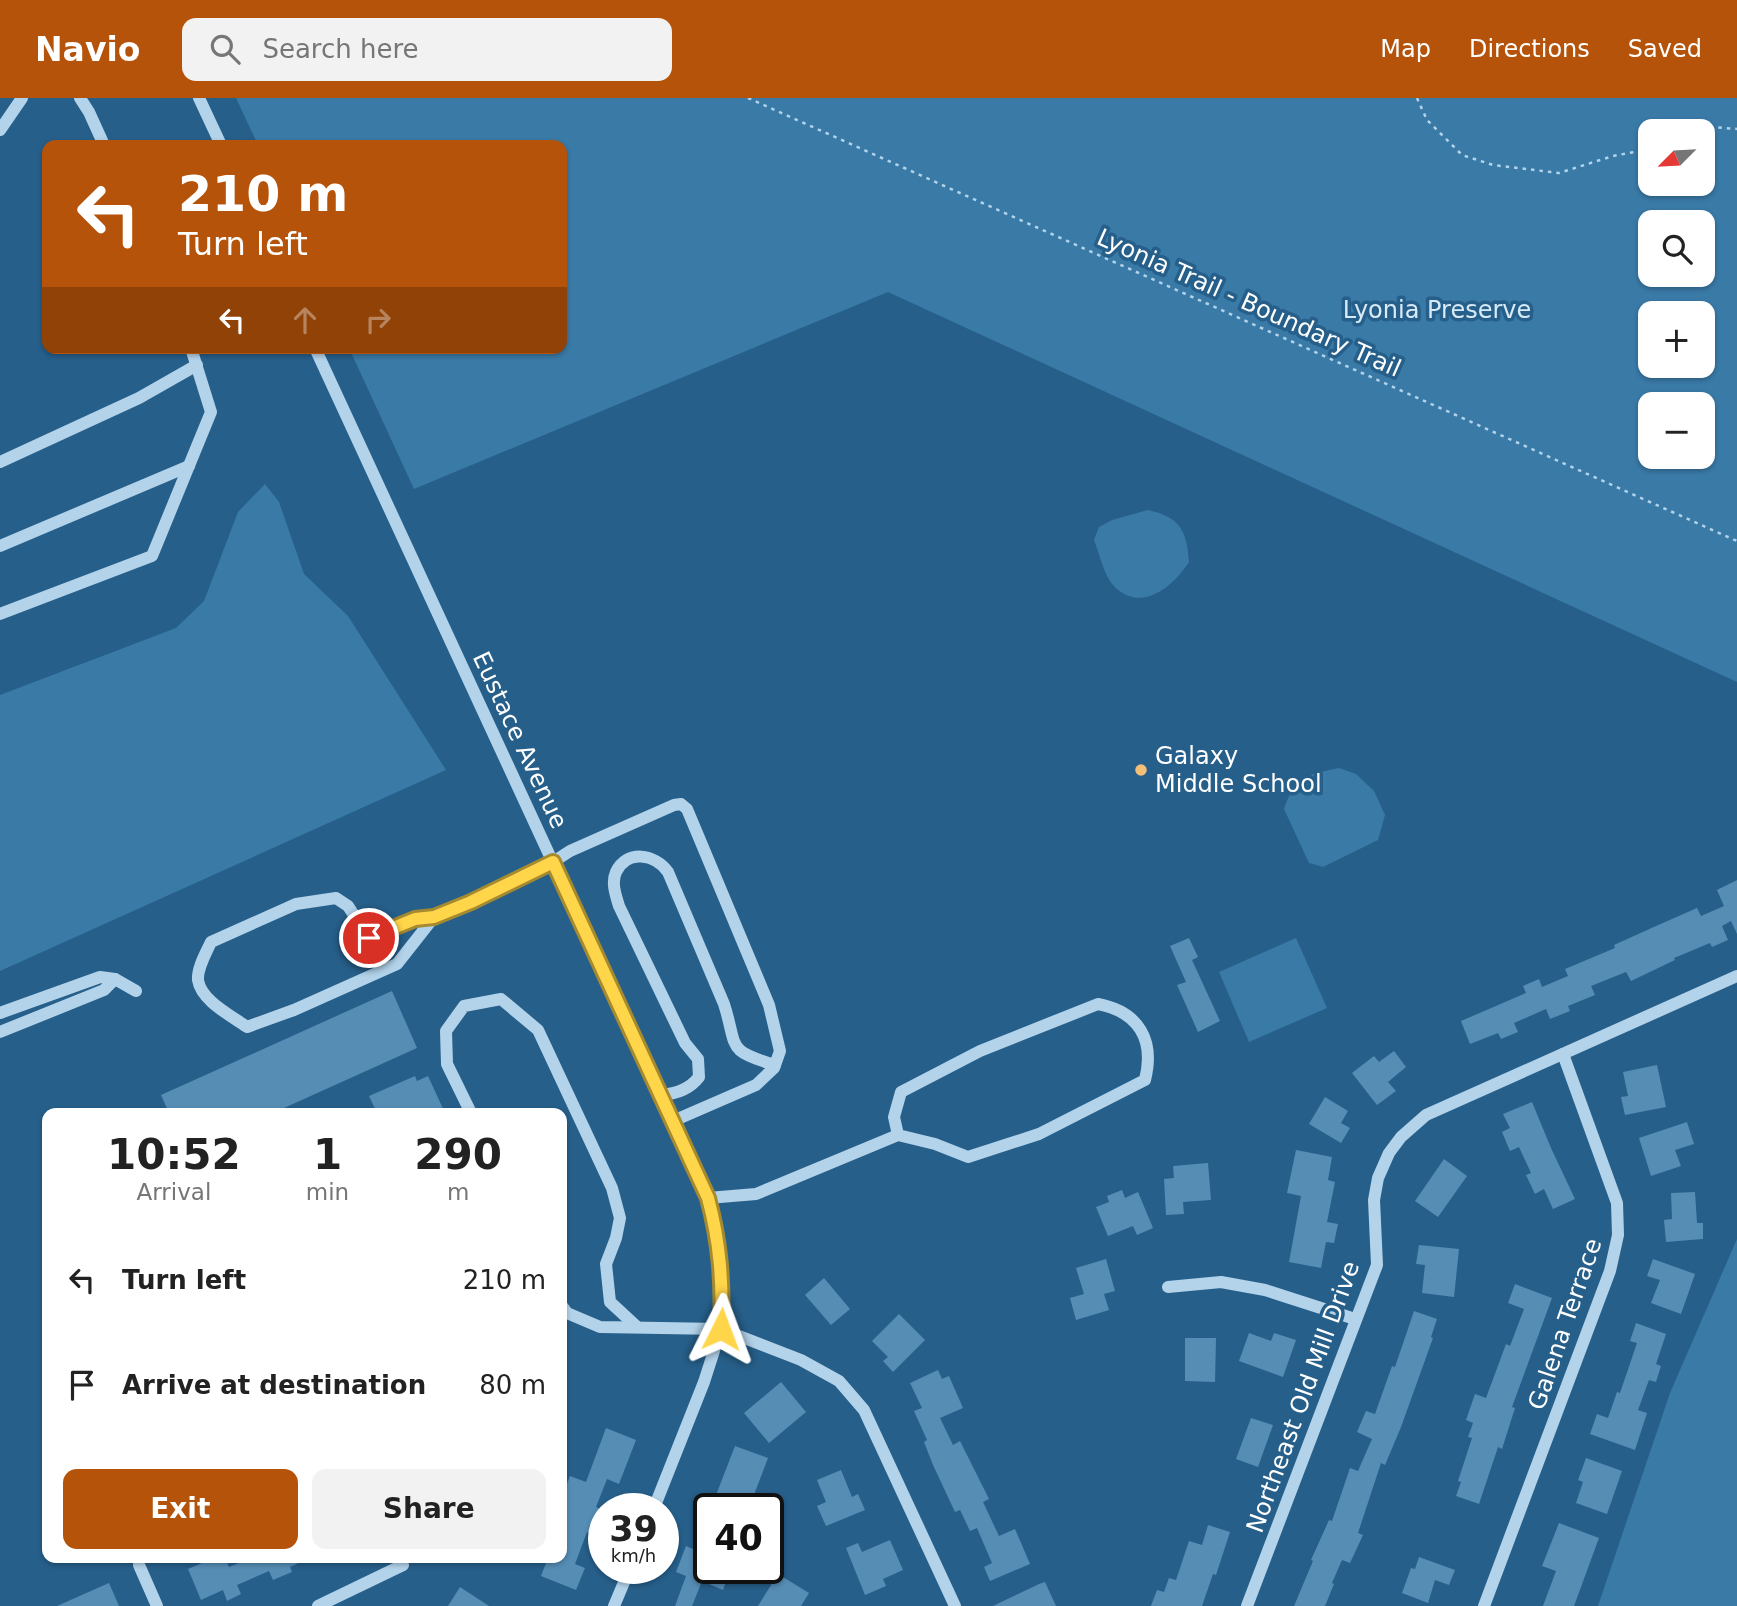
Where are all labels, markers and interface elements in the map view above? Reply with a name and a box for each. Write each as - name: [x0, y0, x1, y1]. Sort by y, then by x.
- search box: [182, 18, 672, 81]
- text: Navio: [35, 30, 140, 69]
- icon: search: [206, 30, 244, 68]
- text: Search here: [262, 34, 419, 64]
- text: Map: [1380, 35, 1431, 63]
- text: Directions: [1469, 35, 1590, 63]
- text: Saved: [1628, 35, 1702, 63]
- north arrow: [1638, 119, 1715, 196]
- map controls: [1638, 119, 1715, 469]
- text: 210 m: [178, 166, 348, 223]
- icon: left: [63, 168, 154, 259]
- button: search: [1638, 210, 1715, 287]
- street label: Lyonia Trail - Boundary Trail: [1093, 223, 1405, 383]
- text: Turn left: [178, 225, 308, 263]
- park label: Lyonia Preserve: [1343, 296, 1531, 324]
- icon: left: [213, 301, 251, 339]
- icon: ahead: [286, 301, 324, 339]
- icon: right: [359, 301, 397, 339]
- button: +: [1638, 301, 1715, 378]
- button: −: [1638, 392, 1715, 469]
- street label: Eustace Avenue: [467, 647, 573, 833]
- place label: Galaxy Middle School: [1155, 742, 1322, 798]
- marker: Galaxy Middle School: [1133, 762, 1149, 778]
- pin: [339, 908, 399, 968]
- icon: arrive: [350, 919, 388, 957]
- text: 10:52: [107, 1130, 241, 1179]
- text: 1: [313, 1130, 342, 1179]
- text: 290: [414, 1130, 502, 1179]
- text: Arrival: [137, 1179, 211, 1205]
- text: min: [306, 1179, 349, 1205]
- text: m: [447, 1179, 469, 1205]
- street label: Galena Terrace: [1523, 1235, 1607, 1413]
- street label: Northeast Old Mill Drive: [1241, 1257, 1365, 1537]
- icon: left: [63, 1261, 101, 1299]
- text: Turn left: [122, 1265, 246, 1295]
- text: 210 m: [463, 1265, 546, 1295]
- position arrow: [684, 1292, 758, 1366]
- icon: arrive: [63, 1366, 101, 1404]
- text: Arrive at destination: [122, 1370, 426, 1400]
- text: 80 m: [479, 1370, 546, 1400]
- button: Exit: [63, 1469, 298, 1549]
- button: Share: [312, 1469, 546, 1549]
- speed limit sign: 40: [693, 1493, 784, 1584]
- text: 39: [609, 1509, 658, 1549]
- text: km/h: [611, 1545, 656, 1566]

